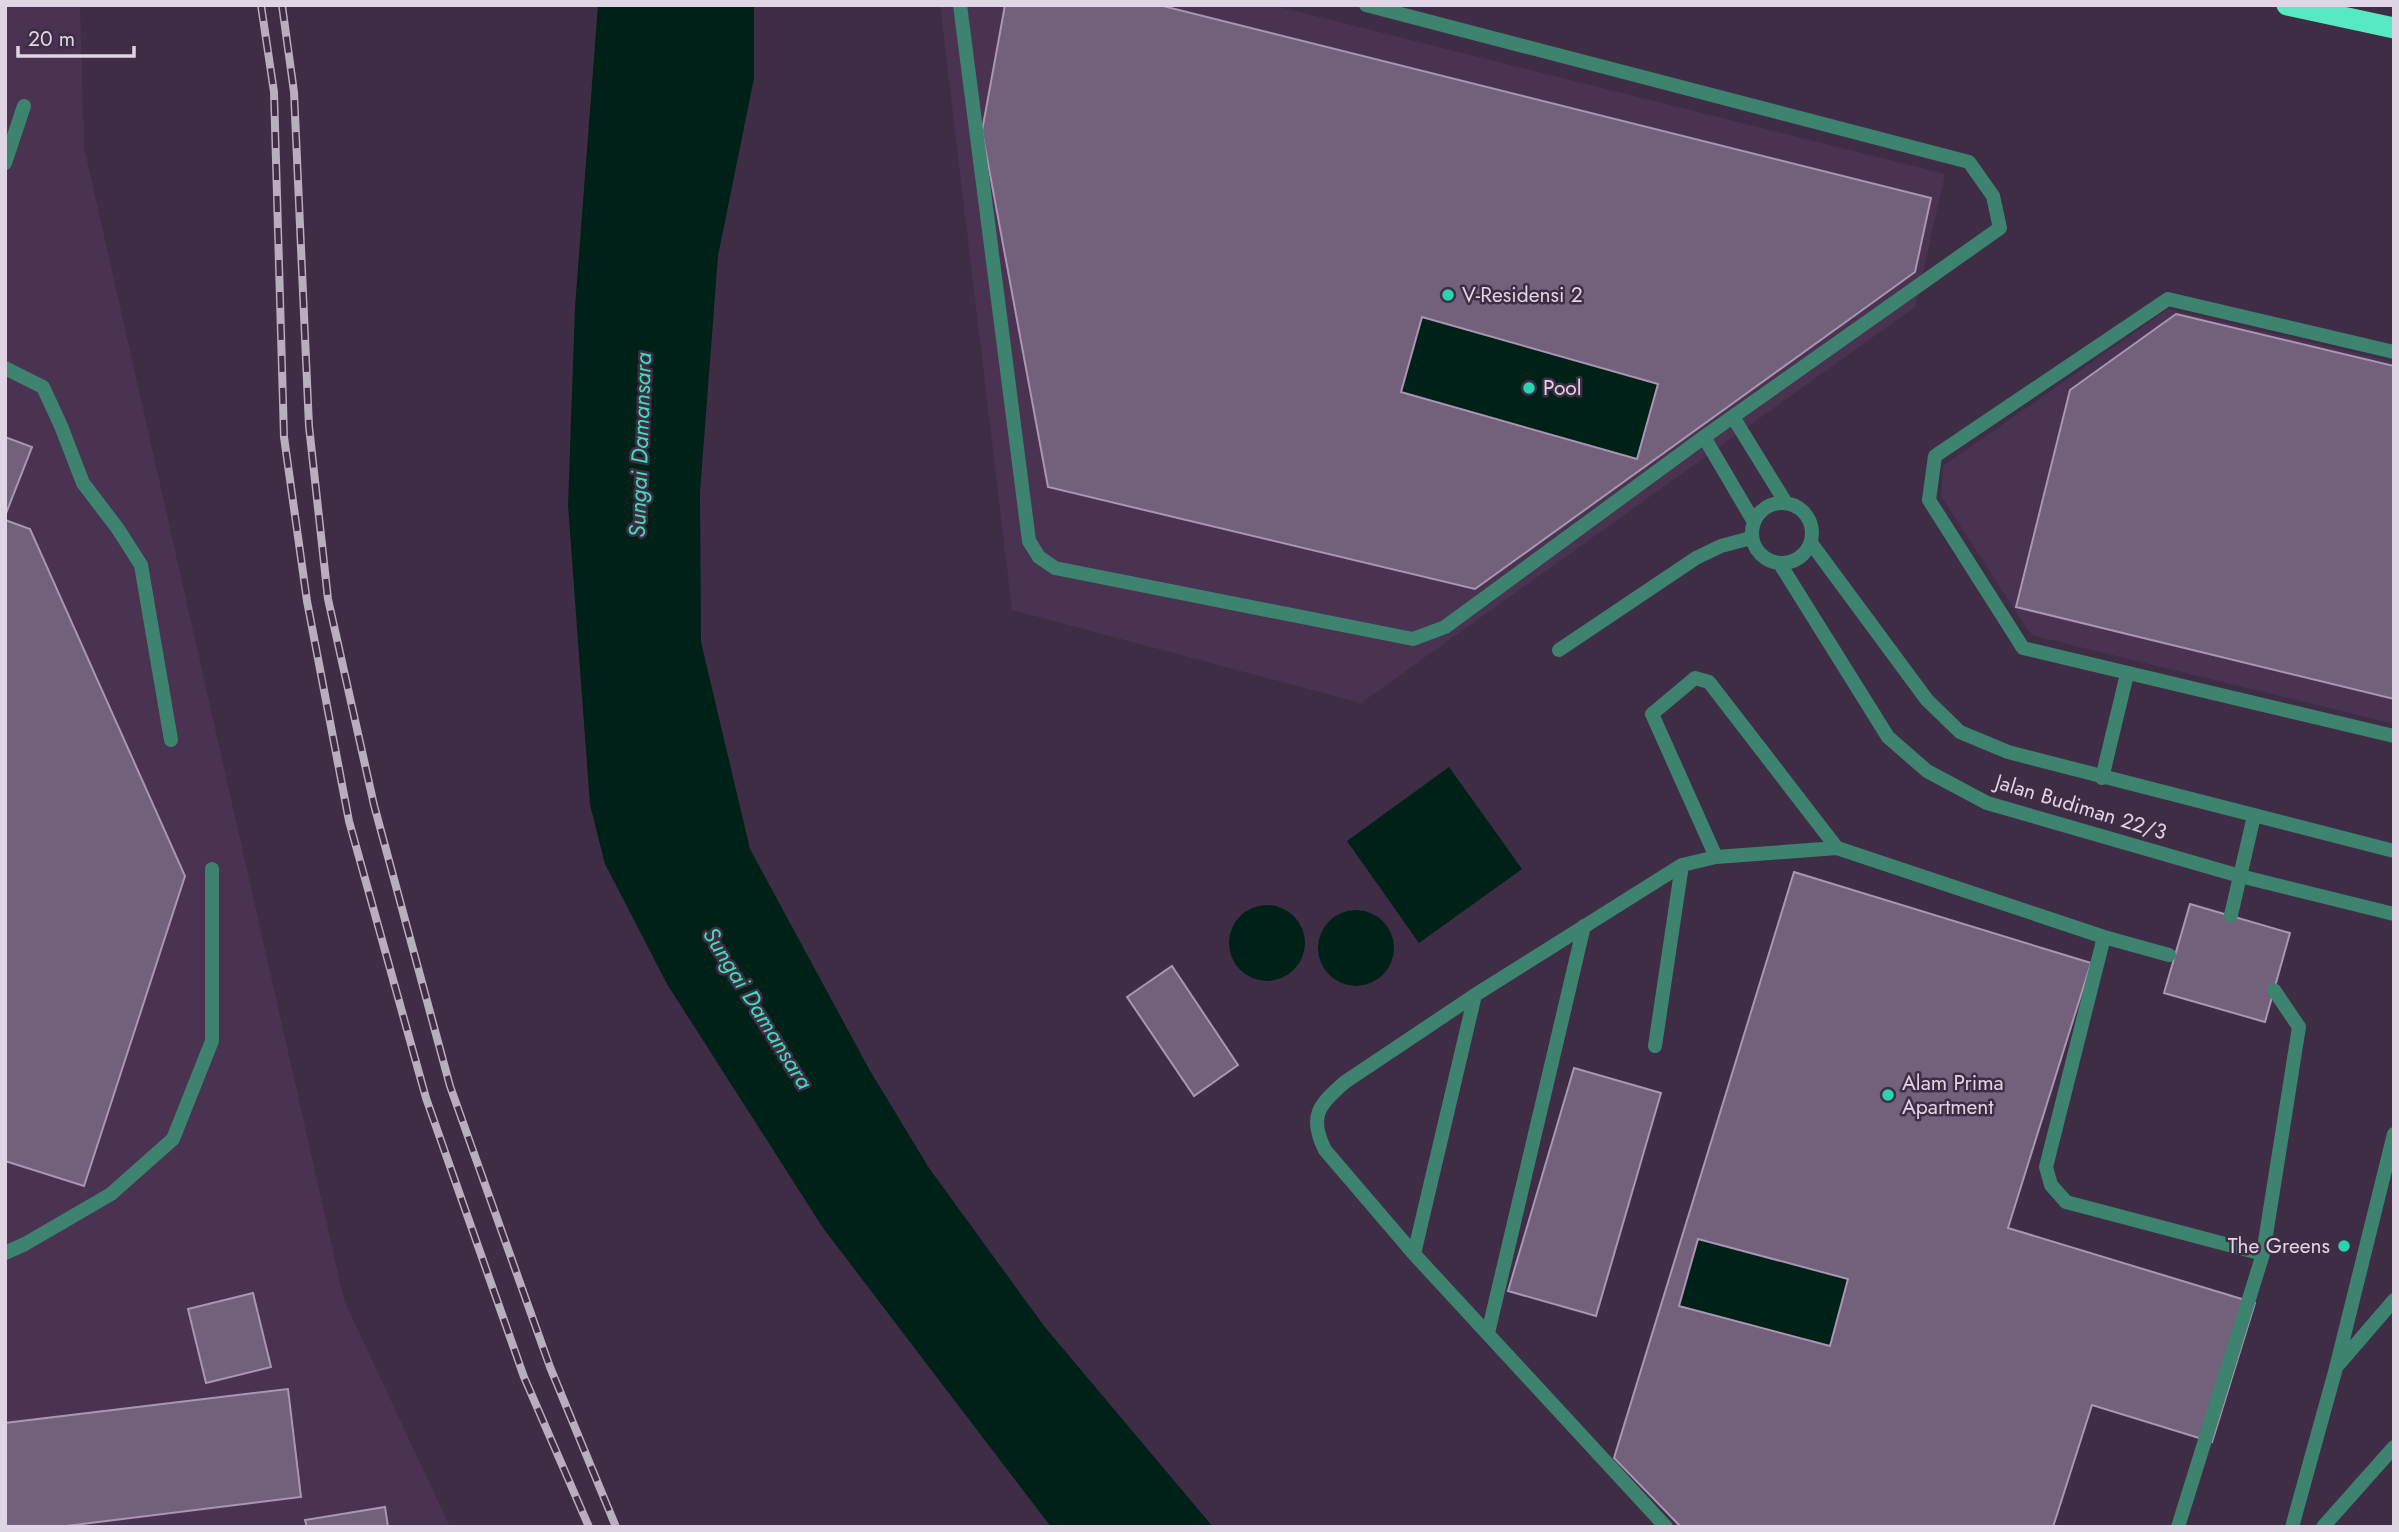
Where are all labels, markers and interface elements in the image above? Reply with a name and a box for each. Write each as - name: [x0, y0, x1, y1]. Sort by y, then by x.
- scale bar: [18, 14, 133, 58]
- text: 20 m: [28, 24, 75, 54]
- place label: V-Residensi 2: [1462, 280, 1583, 310]
- marker: V-Residensi 2: [1440, 287, 1456, 303]
- water label: Sungai Damansara: [620, 351, 660, 538]
- place label: Pool: [1543, 373, 1582, 403]
- marker: Pool: [1521, 380, 1537, 396]
- street label: Jalan Budiman 22/3: [1989, 766, 2170, 847]
- water label: Sungai Damansara: [694, 920, 822, 1096]
- place label: Alam Prima Apartment: [1902, 1068, 2004, 1122]
- marker: Alam Prima Apartment: [1880, 1087, 1896, 1103]
- place label: The Greens: [2228, 1231, 2330, 1261]
- marker: The Greens: [2336, 1238, 2352, 1254]

